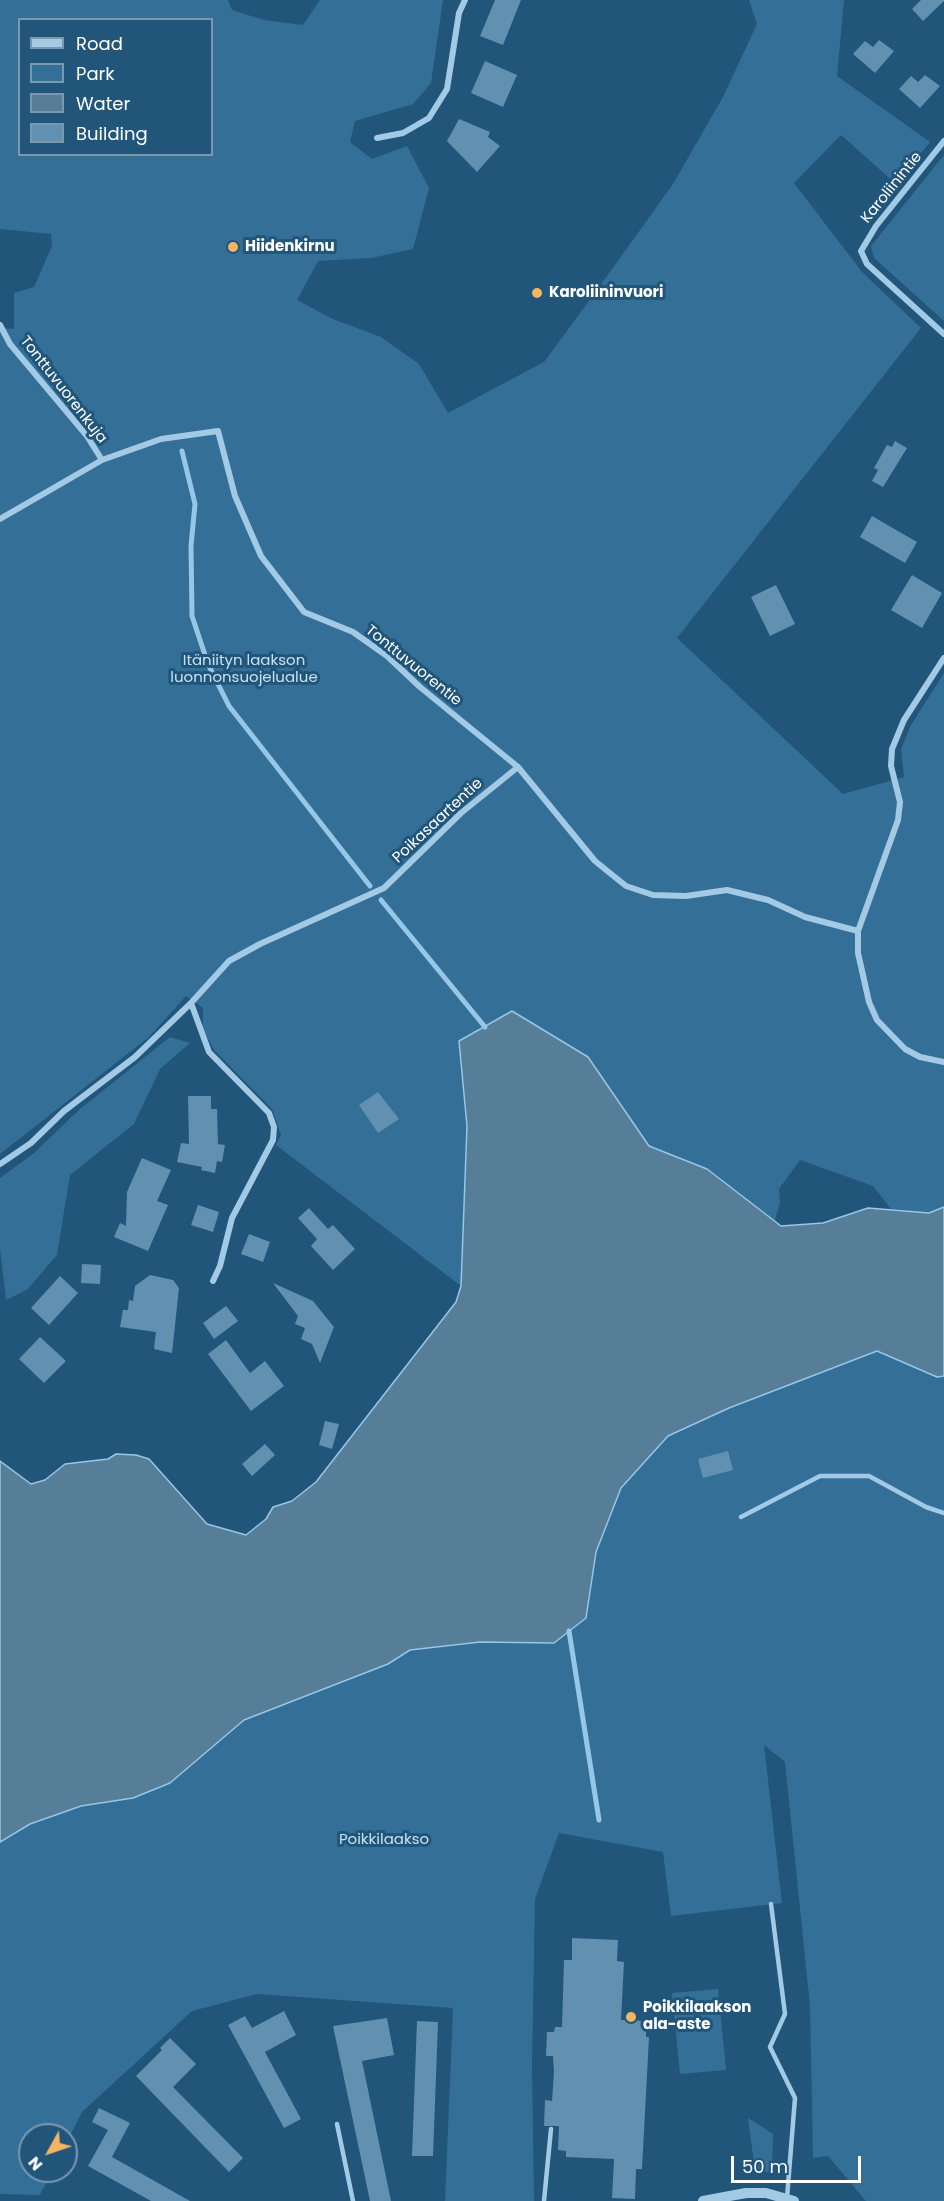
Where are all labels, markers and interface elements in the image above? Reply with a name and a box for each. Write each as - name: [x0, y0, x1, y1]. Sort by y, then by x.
- legend: [18, 18, 213, 156]
- text: Road: [76, 31, 123, 56]
- text: Park: [76, 61, 115, 86]
- text: Water: [76, 91, 130, 116]
- text: Building: [76, 121, 148, 146]
- street label: Karoliinintie: [858, 149, 926, 227]
- place label: Hiidenkirnu: [245, 238, 335, 256]
- marker: Hiidenkirnu: [226, 240, 240, 254]
- place label: Karoliininvuori: [549, 284, 663, 302]
- marker: Karoliininvuori: [530, 286, 544, 300]
- street label: Tonttuvuorenkuja: [16, 333, 110, 447]
- street label: Tonttuvuorentie: [361, 622, 465, 710]
- park label: Itäniityn laakson luonnonsuojelualue: [170, 652, 318, 687]
- street label: Poikasaartentie: [389, 775, 487, 867]
- park label: Poikkilaakso: [339, 1831, 429, 1849]
- place label: Poikkilaakson ala-aste: [643, 1999, 751, 2034]
- marker: Poikkilaakson ala-aste: [624, 2010, 638, 2024]
- north arrow: [18, 2123, 78, 2183]
- scale bar: [734, 2144, 864, 2182]
- text: N: [23, 2152, 48, 2176]
- text: 50 m: [742, 2154, 788, 2179]

